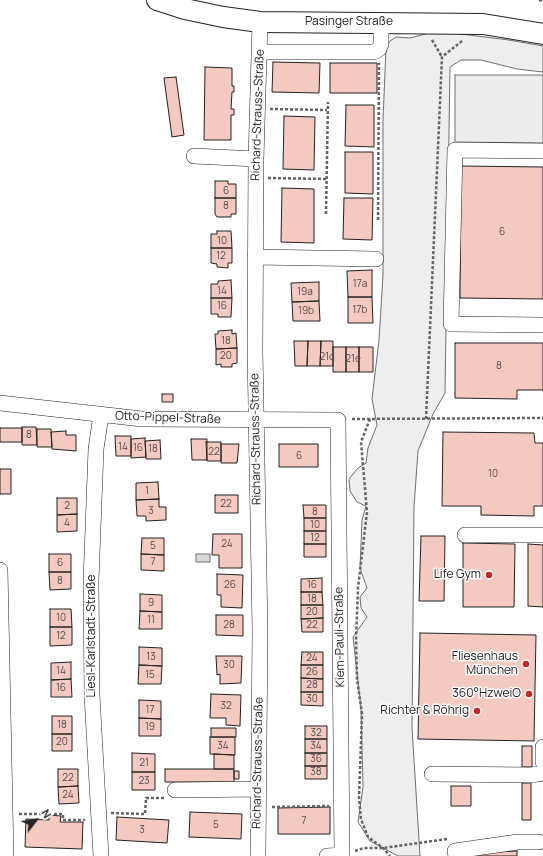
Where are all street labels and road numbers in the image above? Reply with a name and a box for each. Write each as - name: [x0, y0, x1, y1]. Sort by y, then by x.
- street label: Pasinger Straße: [305, 15, 393, 29]
- street label: Richard-Strauss-Straße: [249, 49, 267, 181]
- street label: Richard-Strauss-Straße: [248, 373, 264, 505]
- street label: Otto-Pippel-Straße: [115, 409, 221, 427]
- street label: Liesl-Karlstadt-Straße: [85, 575, 99, 697]
- street label: Kiem-Pauli-Straße: [332, 587, 348, 687]
- street label: Richard-Strauss-Straße: [250, 697, 266, 829]

